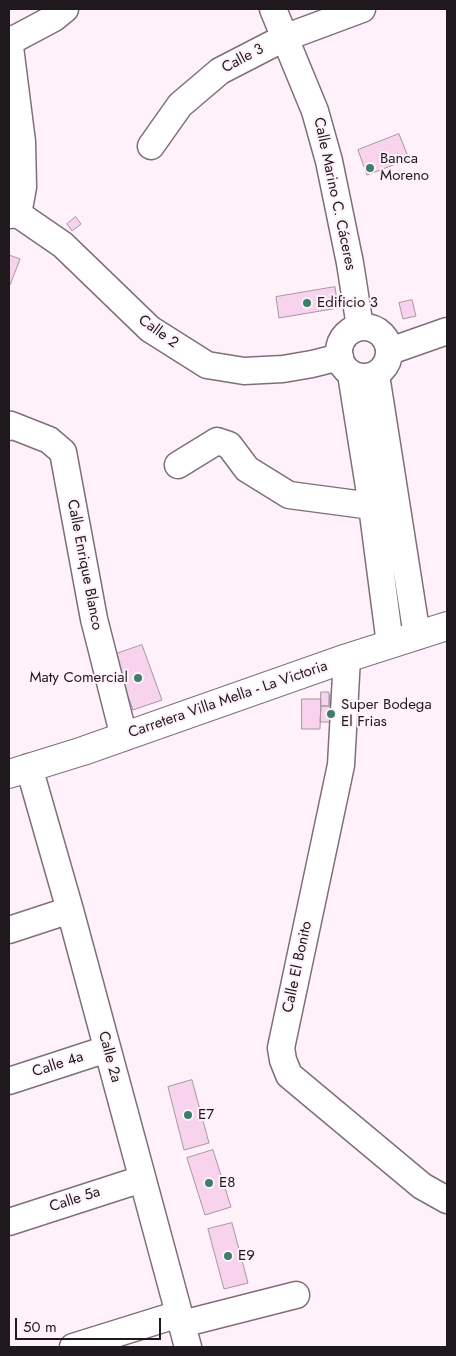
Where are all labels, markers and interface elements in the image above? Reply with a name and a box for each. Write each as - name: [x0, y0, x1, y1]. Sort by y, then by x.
- street label: Calle 3: [219, 41, 267, 77]
- street label: Calle Marino C. Cáceres: [309, 116, 359, 272]
- place label: Banca Moreno: [380, 150, 429, 185]
- marker: Banca Moreno: [364, 162, 376, 174]
- place label: Edificio 3: [317, 294, 378, 312]
- marker: Edificio 3: [301, 297, 313, 309]
- street label: Calle 2: [134, 311, 182, 353]
- street label: Calle Enrique Blanco: [63, 498, 105, 632]
- street label: Carretera Villa Mella - La Victoria: [126, 657, 330, 743]
- place label: Maty Comercial: [29, 669, 128, 687]
- marker: Maty Comercial: [132, 672, 144, 684]
- place label: Super Bodega El Frias: [341, 696, 432, 731]
- marker: Super Bodega El Frias: [325, 708, 337, 720]
- street label: Calle El Bonito: [280, 920, 316, 1014]
- street label: Calle 2a: [94, 1029, 124, 1085]
- street label: Calle 4a: [30, 1048, 86, 1082]
- place label: E7: [198, 1106, 214, 1124]
- marker: E7: [182, 1109, 194, 1121]
- place label: E8: [219, 1174, 235, 1192]
- marker: E8: [203, 1177, 215, 1189]
- street label: Calle 5a: [47, 1183, 103, 1217]
- place label: E9: [238, 1247, 255, 1265]
- marker: E9: [222, 1250, 234, 1262]
- scale bar: [18, 1308, 164, 1340]
- text: 50 m: [23, 1316, 57, 1338]

